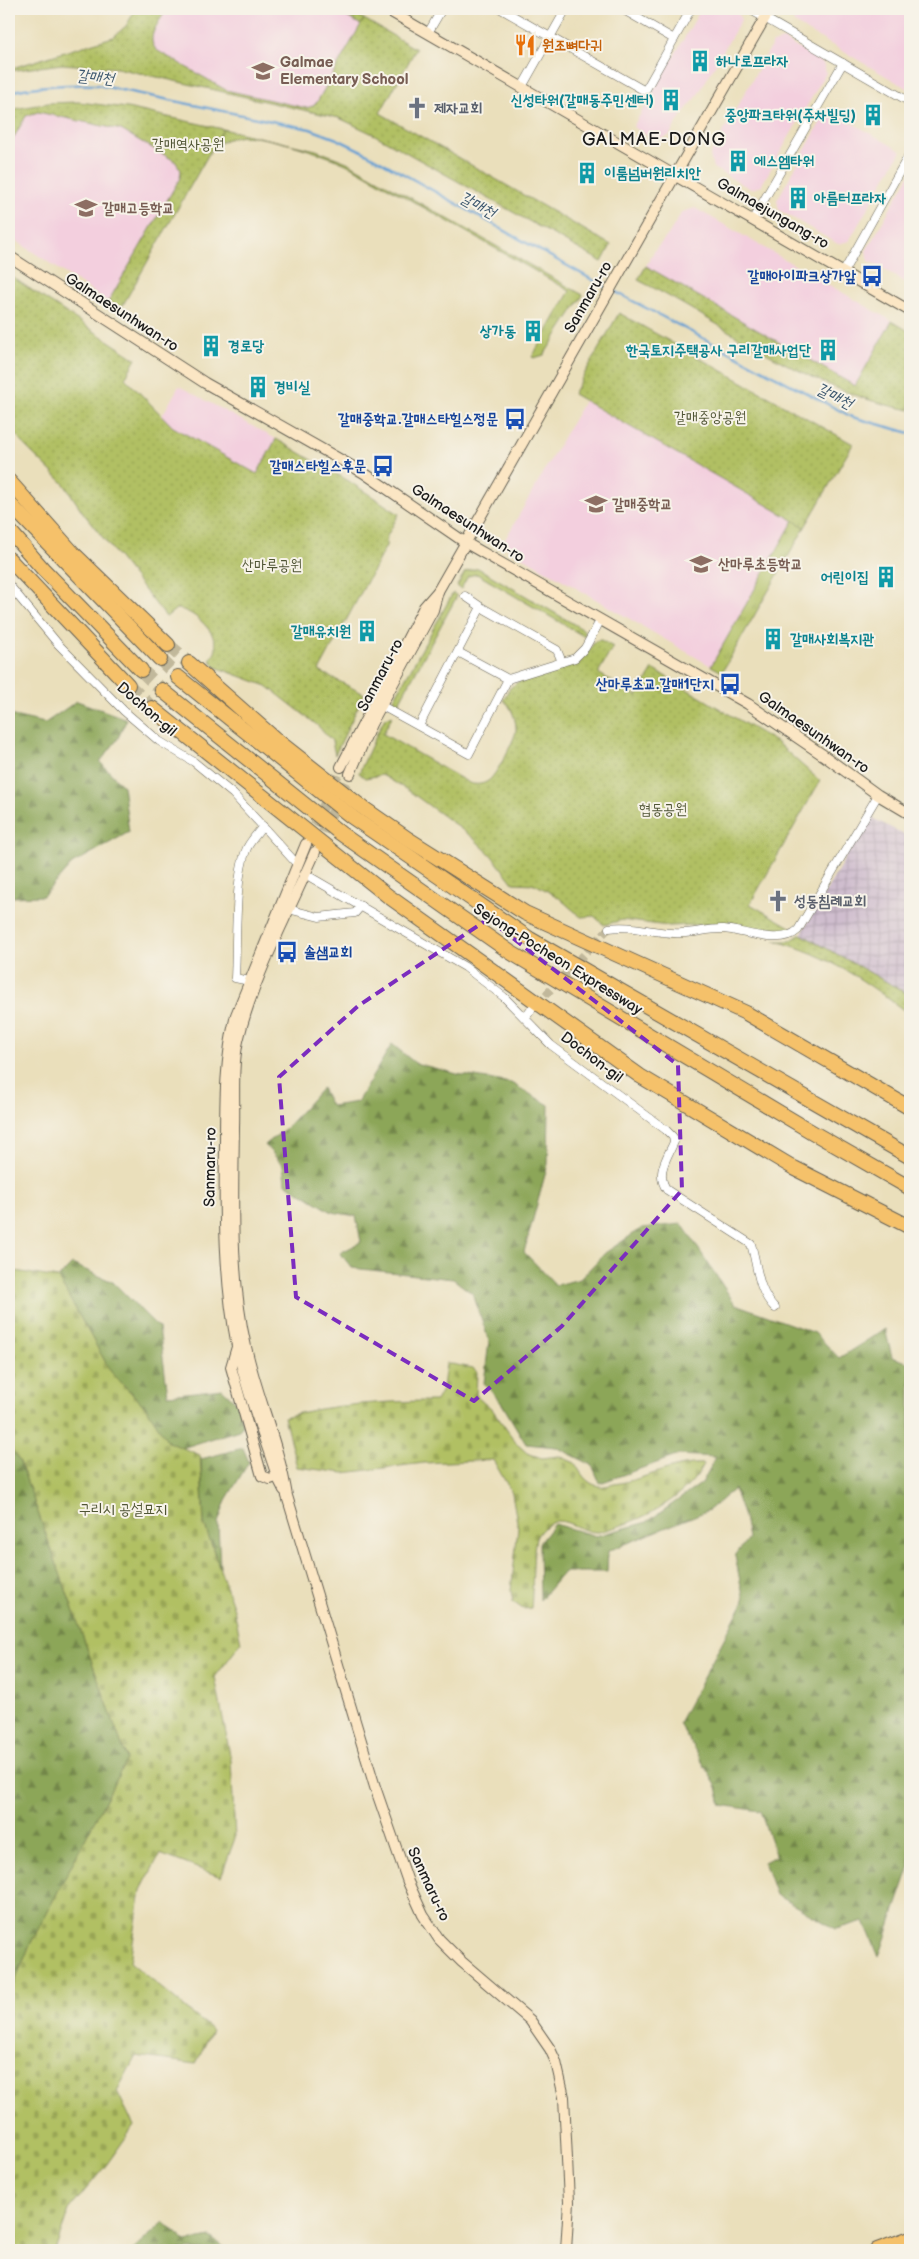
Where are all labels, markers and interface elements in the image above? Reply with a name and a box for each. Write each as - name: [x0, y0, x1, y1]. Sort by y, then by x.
- restaurant icon: 원조뼈다귀: [512, 32, 538, 58]
- place label: 원조뼈다귀: [542, 36, 602, 55]
- building icon: 하나로프라자: [687, 48, 713, 74]
- place label: 하나로프라자: [716, 52, 788, 71]
- place label: Galmae Elementary School: [280, 53, 408, 89]
- school or university icon: Galmae Elementary School: [250, 58, 276, 84]
- water label: 갈매천: [75, 66, 117, 89]
- building icon: 신성타워(갈매동주민센터): [658, 87, 684, 113]
- place label: 신성타워(갈매동주민센터): [511, 91, 654, 110]
- church icon: 제자교회: [404, 95, 430, 121]
- place label: 제자교회: [434, 99, 482, 118]
- building icon: 중앙파크타워(주차빌딩): [860, 102, 886, 128]
- place label: 중앙파크타워(주차빌딩): [725, 106, 856, 125]
- district label: GALMAE-DONG: [582, 129, 726, 150]
- park label: 갈매역사공원: [152, 135, 224, 154]
- building icon: 에스엠타워: [725, 148, 751, 174]
- place label: 에스엠타워: [753, 152, 814, 171]
- building icon: 이룸넘버원리치안: [574, 160, 600, 186]
- place label: 이룸넘버원리치안: [604, 164, 701, 183]
- street label: Galmaejungang-ro: [713, 174, 832, 253]
- building icon: 아름터프라자: [785, 185, 811, 211]
- water label: 갈매천: [456, 188, 501, 224]
- place label: 아름터프라자: [813, 189, 886, 208]
- school or university icon: 갈매고등학교: [73, 195, 99, 221]
- place label: 갈매고등학교: [102, 199, 174, 218]
- street label: Sanmaru-ro: [560, 258, 617, 337]
- bus stop icon: 갈매아이파크상가앞: [859, 263, 885, 289]
- place label: 갈매아이파크상가앞: [747, 267, 856, 286]
- street label: Galmaesunhwan-ro: [61, 269, 182, 356]
- building icon: 상가동: [520, 318, 546, 344]
- place label: 상가동: [480, 322, 516, 341]
- building icon: 경로당: [198, 333, 224, 359]
- place label: 경로당: [228, 337, 264, 356]
- building icon: 한국토지주택공사 구리갈매사업단: [815, 337, 841, 363]
- place label: 한국토지주택공사 구리갈매사업단: [625, 341, 811, 360]
- building icon: 경비실: [245, 374, 271, 400]
- place label: 경비실: [274, 378, 311, 397]
- water label: 갈매천: [813, 379, 858, 415]
- bus stop icon: 갈매중학교.갈매스타힐스정문: [502, 406, 528, 432]
- park label: 갈매중앙공원: [674, 408, 746, 427]
- place label: 갈매중학교.갈매스타힐스정문: [338, 410, 498, 429]
- bus stop icon: 갈매스타힐스후문: [370, 453, 396, 479]
- place label: 갈매스타힐스후문: [269, 457, 366, 476]
- street label: Galmaesunhwan-ro: [407, 480, 528, 567]
- school or university icon: 갈매중학교: [583, 491, 609, 517]
- place label: 갈매중학교: [612, 495, 672, 514]
- school or university icon: 산마루초등학교: [688, 551, 714, 577]
- place label: 산마루초등학교: [718, 555, 803, 574]
- park label: 산마루공원: [242, 556, 302, 575]
- building icon: 어린이집: [873, 564, 899, 590]
- place label: 어린이집: [821, 568, 869, 587]
- building icon: 갈매유치원: [354, 618, 380, 644]
- place label: 갈매유치원: [291, 622, 351, 641]
- building icon: 갈매사회복지관: [760, 626, 786, 652]
- place label: 갈매사회복지관: [790, 630, 875, 649]
- street label: Sanmaru-ro: [353, 636, 408, 715]
- bus stop icon: 산마루초교.갈매1단지: [717, 671, 743, 697]
- place label: 산마루초교.갈매1단지: [596, 675, 714, 694]
- street label: Dochon-gil: [113, 678, 181, 741]
- street label: Galmaesunhwan-ro: [754, 687, 873, 778]
- park label: 협동공원: [639, 800, 687, 819]
- church icon: 성동침례교회: [765, 888, 791, 914]
- place label: 성동침례교회: [794, 892, 866, 911]
- street label: Sejong-Pocheon Expressway: [470, 899, 646, 1019]
- bus stop icon: 솔샘교회: [274, 939, 300, 965]
- place label: 솔샘교회: [304, 943, 352, 962]
- street label: Dochon-gil: [557, 1028, 627, 1087]
- street label: Sanmaru-ro: [200, 1127, 221, 1207]
- park label: 구리시 공설묘지: [79, 1500, 167, 1519]
- street label: Sanmaru-ro: [403, 1844, 454, 1924]

